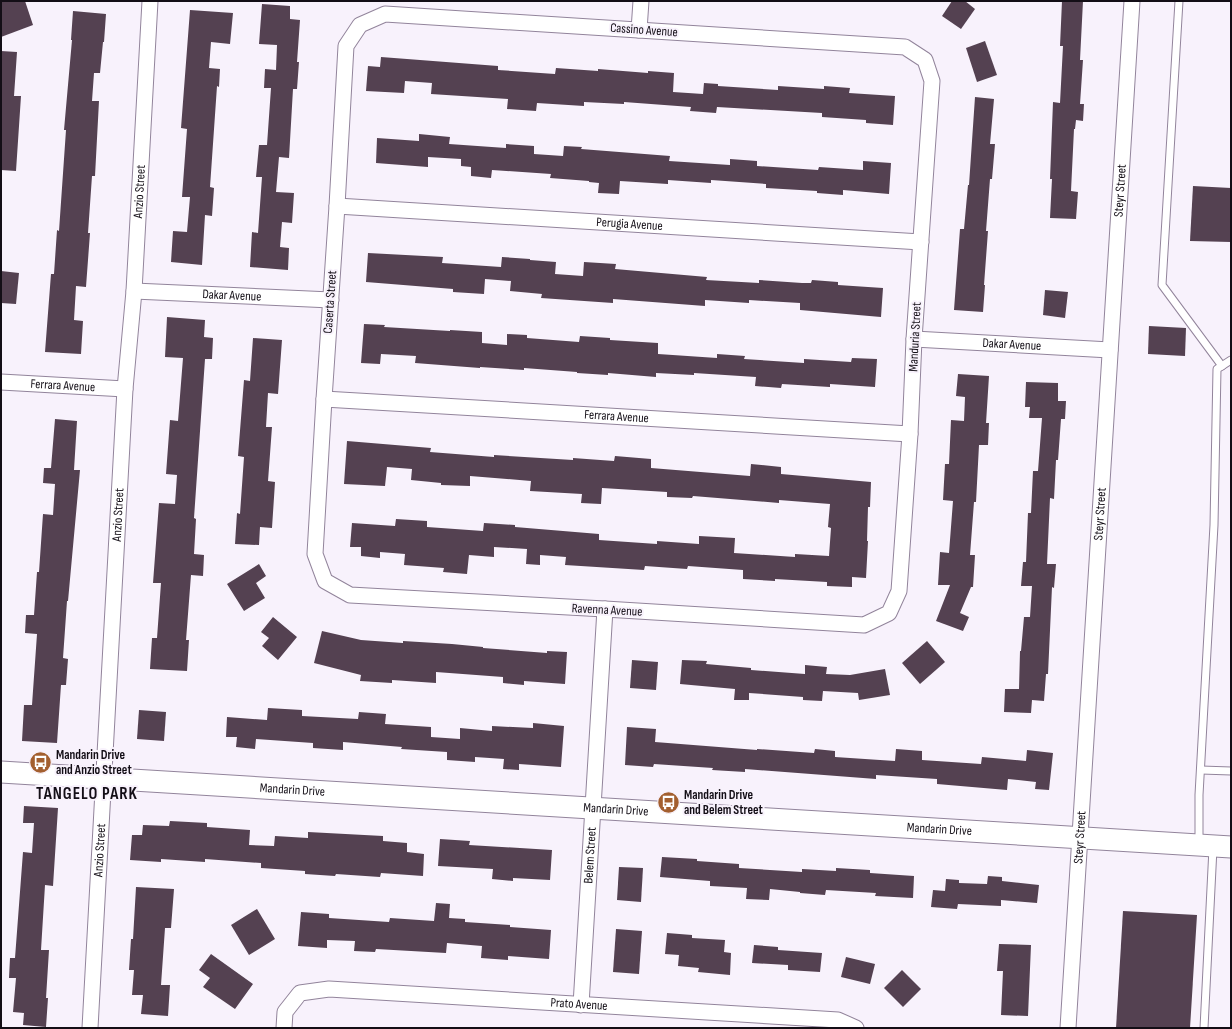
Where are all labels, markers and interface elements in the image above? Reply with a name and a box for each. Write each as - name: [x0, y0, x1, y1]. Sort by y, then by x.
- street label: Cassino Avenue: [610, 20, 678, 40]
- street label: Anzio Street: [130, 164, 149, 220]
- street label: Steyr Street: [1111, 164, 1130, 218]
- street label: Perugia Avenue: [596, 214, 663, 234]
- street label: Caserta Street: [320, 270, 340, 334]
- street label: Dakar Avenue: [202, 286, 262, 305]
- street label: Manduria Street: [905, 302, 925, 372]
- street label: Dakar Avenue: [982, 335, 1042, 354]
- street label: Ferrara Avenue: [30, 376, 96, 395]
- street label: Ferrara Avenue: [584, 407, 649, 426]
- street label: Steyr Street: [1090, 487, 1110, 541]
- street label: Anzio Street: [109, 488, 128, 543]
- street label: Ravenna Avenue: [571, 600, 643, 620]
- place label: Mandarin Drive and Anzio Street: [56, 747, 132, 778]
- bus stop icon: Mandarin Drive and Anzio Street: [27, 749, 53, 775]
- street label: Mandarin Drive: [259, 780, 326, 800]
- district label: TANGELO PARK: [36, 784, 138, 804]
- place label: Mandarin Drive and Belem Street: [684, 787, 763, 818]
- bus stop icon: Mandarin Drive and Belem Street: [656, 789, 682, 815]
- street label: Mandarin Drive: [583, 800, 649, 819]
- street label: Steyr Street: [1070, 810, 1090, 864]
- street label: Mandarin Drive: [906, 819, 972, 839]
- street label: Anzio Street: [90, 823, 109, 878]
- street label: Belem Street: [580, 827, 600, 884]
- street label: Prato Avenue: [550, 995, 608, 1014]

